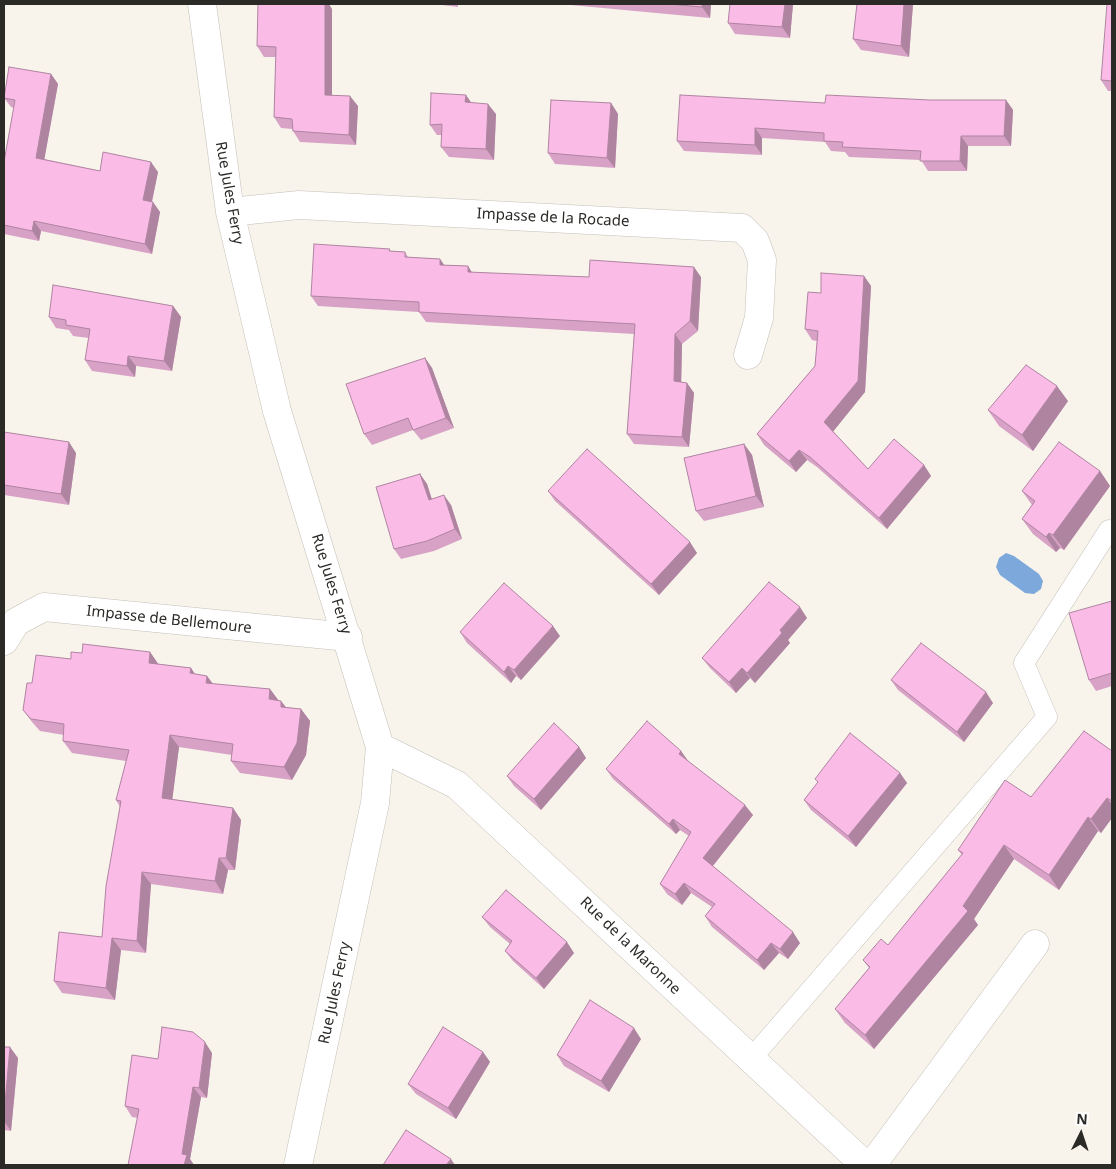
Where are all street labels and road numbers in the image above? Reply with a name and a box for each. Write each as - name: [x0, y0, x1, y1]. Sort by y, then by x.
- street label: Rue Jules Ferry: [211, 140, 247, 246]
- street label: Impasse de la Rocade: [476, 205, 630, 231]
- street label: Rue Jules Ferry: [307, 532, 355, 636]
- street label: Impasse de Bellemoure: [85, 602, 253, 638]
- street label: Rue de la Maronne: [576, 893, 684, 999]
- street label: Rue Jules Ferry: [315, 940, 355, 1046]

